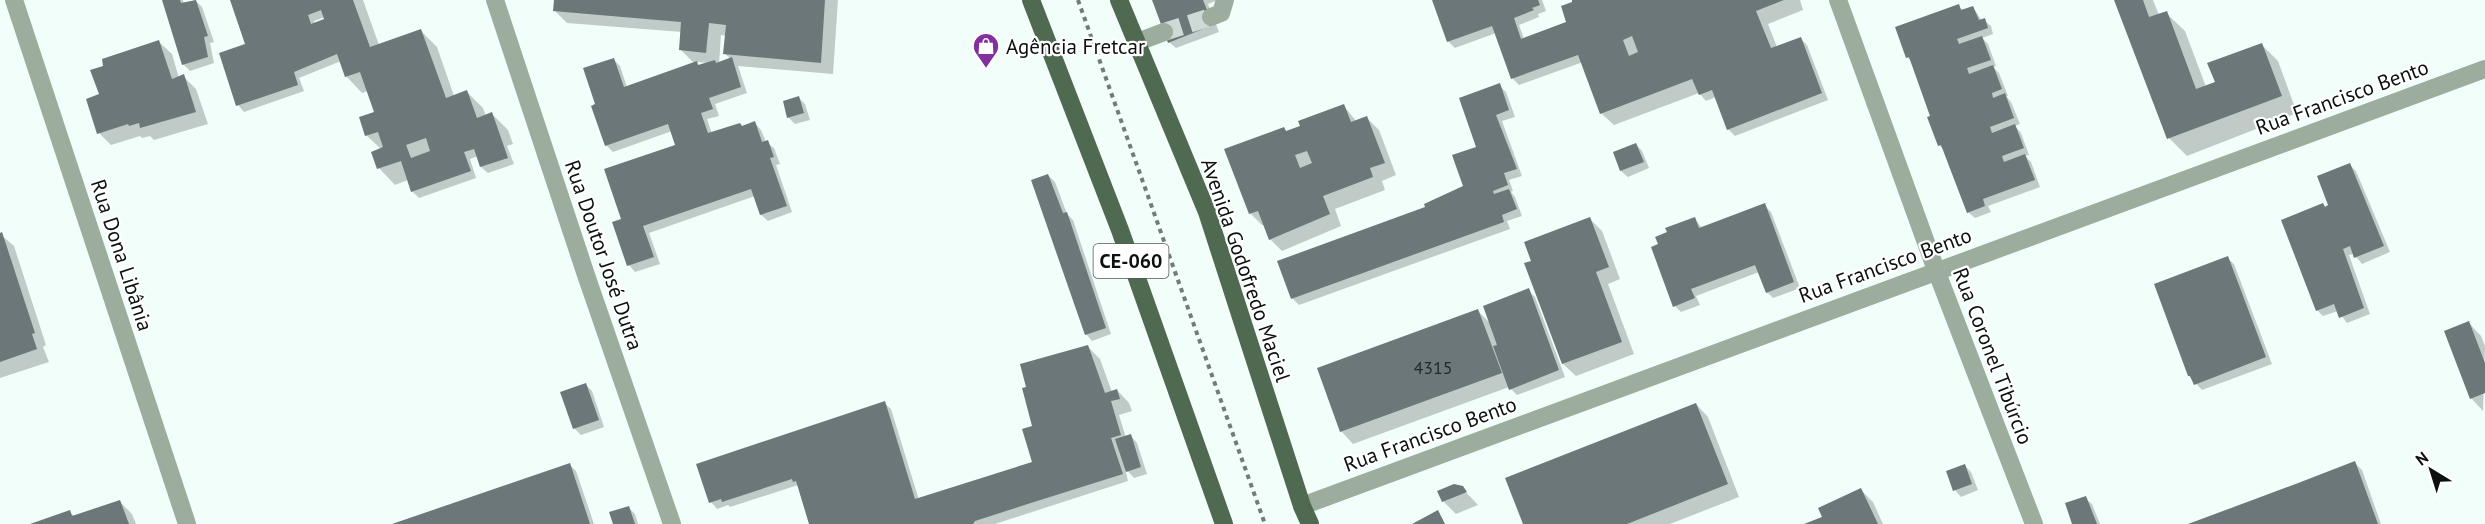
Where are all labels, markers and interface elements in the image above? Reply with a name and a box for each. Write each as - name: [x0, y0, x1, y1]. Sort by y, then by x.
- shop icon: Agência Fretcar: [971, 31, 1001, 69]
- place label: Agência Fretcar: [1006, 33, 1145, 60]
- street label: Rua Francisco Bento: [2252, 53, 2432, 141]
- street label: Avenida Godofredo Maciel: [1195, 155, 1297, 385]
- street label: Rua Doutor José Dutra: [559, 157, 649, 353]
- street label: Rua Dona Libânia: [85, 176, 159, 334]
- street label: Rua Francisco Bento: [1795, 221, 1975, 309]
- road number: CE-060: [1094, 244, 1168, 278]
- street label: Rua Coronel Tibúrcio: [1947, 264, 2039, 448]
- house number: 4315: [1413, 356, 1453, 379]
- street label: Rua Francisco Bento: [1340, 390, 1520, 478]
- north arrow: [2401, 440, 2461, 500]
- text: N: [2411, 447, 2432, 469]

